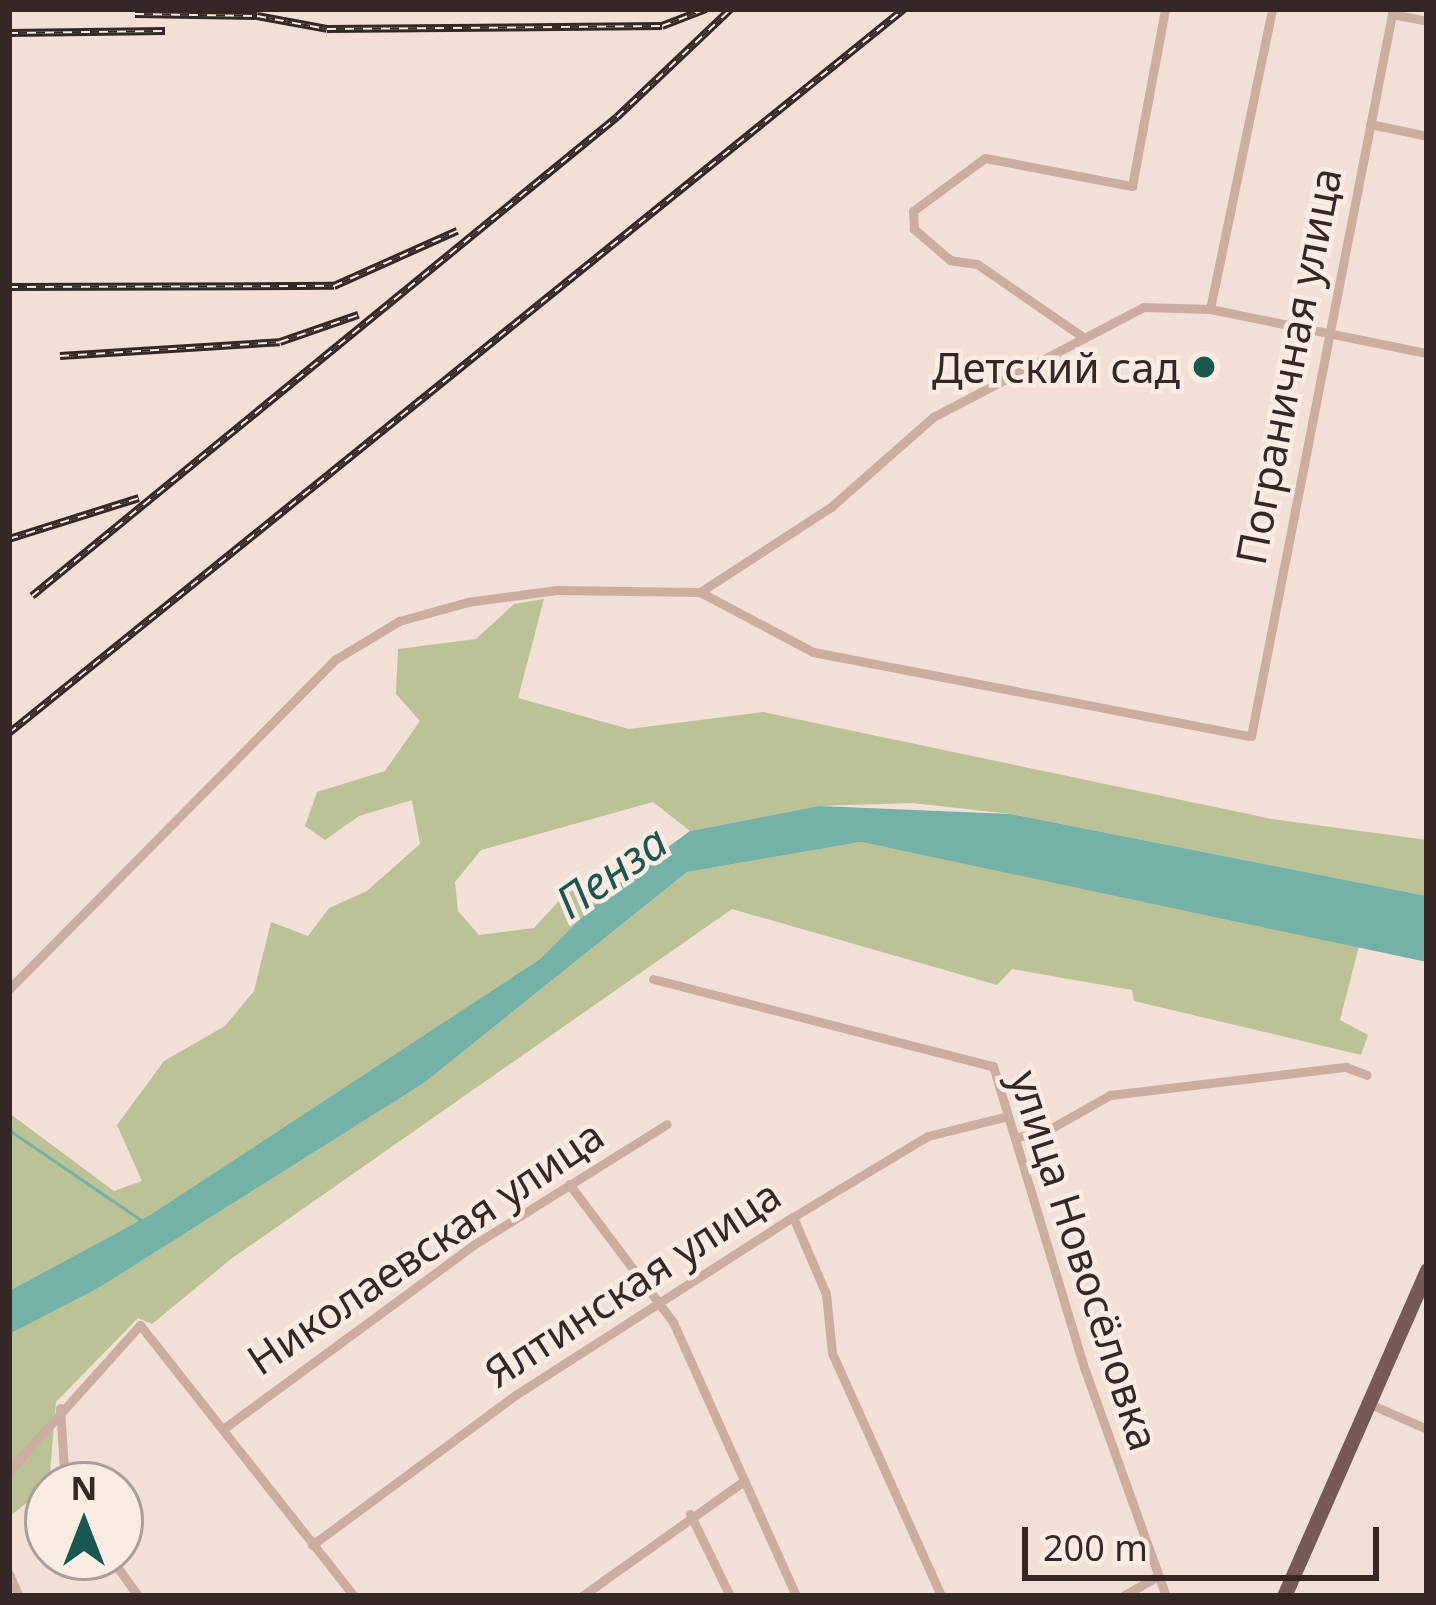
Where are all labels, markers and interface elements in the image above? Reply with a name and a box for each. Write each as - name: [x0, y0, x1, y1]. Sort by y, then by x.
- street label: Пограничная улица: [1225, 163, 1351, 569]
- place label: Детский сад: [932, 342, 1180, 392]
- marker: Детский сад: [1191, 354, 1217, 380]
- water label: Пенза: [545, 814, 677, 928]
- street label: улица Новосёловка: [1000, 1064, 1170, 1456]
- street label: Николаевская улица: [238, 1109, 612, 1385]
- street label: Ялтинская улица: [475, 1169, 789, 1397]
- north arrow: [24, 1461, 144, 1581]
- text: N: [71, 1465, 97, 1510]
- scale bar: [1028, 1503, 1385, 1577]
- text: 200 m: [1043, 1523, 1148, 1572]

